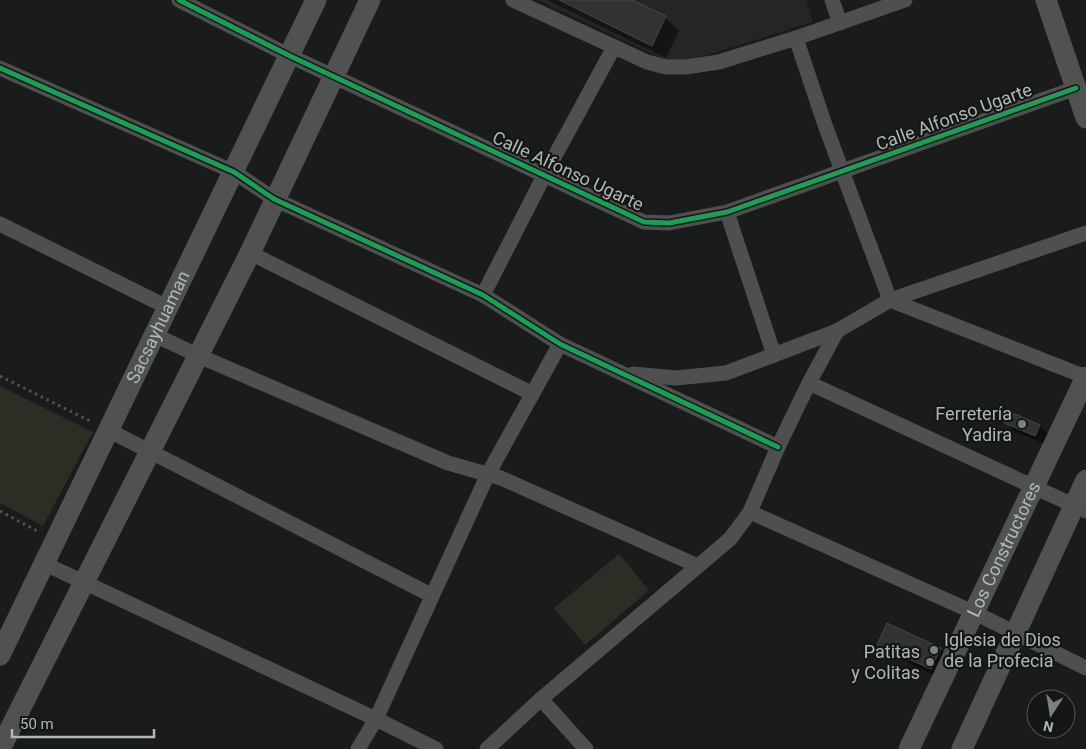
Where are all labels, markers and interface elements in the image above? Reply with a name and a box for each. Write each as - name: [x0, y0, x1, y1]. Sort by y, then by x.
- street label: Calle Alfonso Ugarte: [873, 79, 1035, 155]
- street label: Calle Alfonso Ugarte: [489, 126, 647, 215]
- street label: Sacsayhuaman: [122, 267, 194, 387]
- place label: Ferretería Yadira: [935, 403, 1012, 445]
- marker: Ferretería Yadira: [1016, 418, 1028, 430]
- street label: Los Constructores: [962, 478, 1045, 620]
- place label: Iglesia de Dios de la Profecia: [944, 629, 1061, 671]
- place label: Patitas y Colitas: [851, 641, 920, 683]
- marker: Iglesia de Dios de la Profecia: [928, 644, 940, 656]
- marker: Patitas y Colitas: [924, 656, 936, 668]
- north arrow: [1026, 689, 1076, 739]
- scale bar: [12, 706, 155, 738]
- text: 50 m: [20, 715, 54, 733]
- text: N: [1042, 718, 1055, 736]

